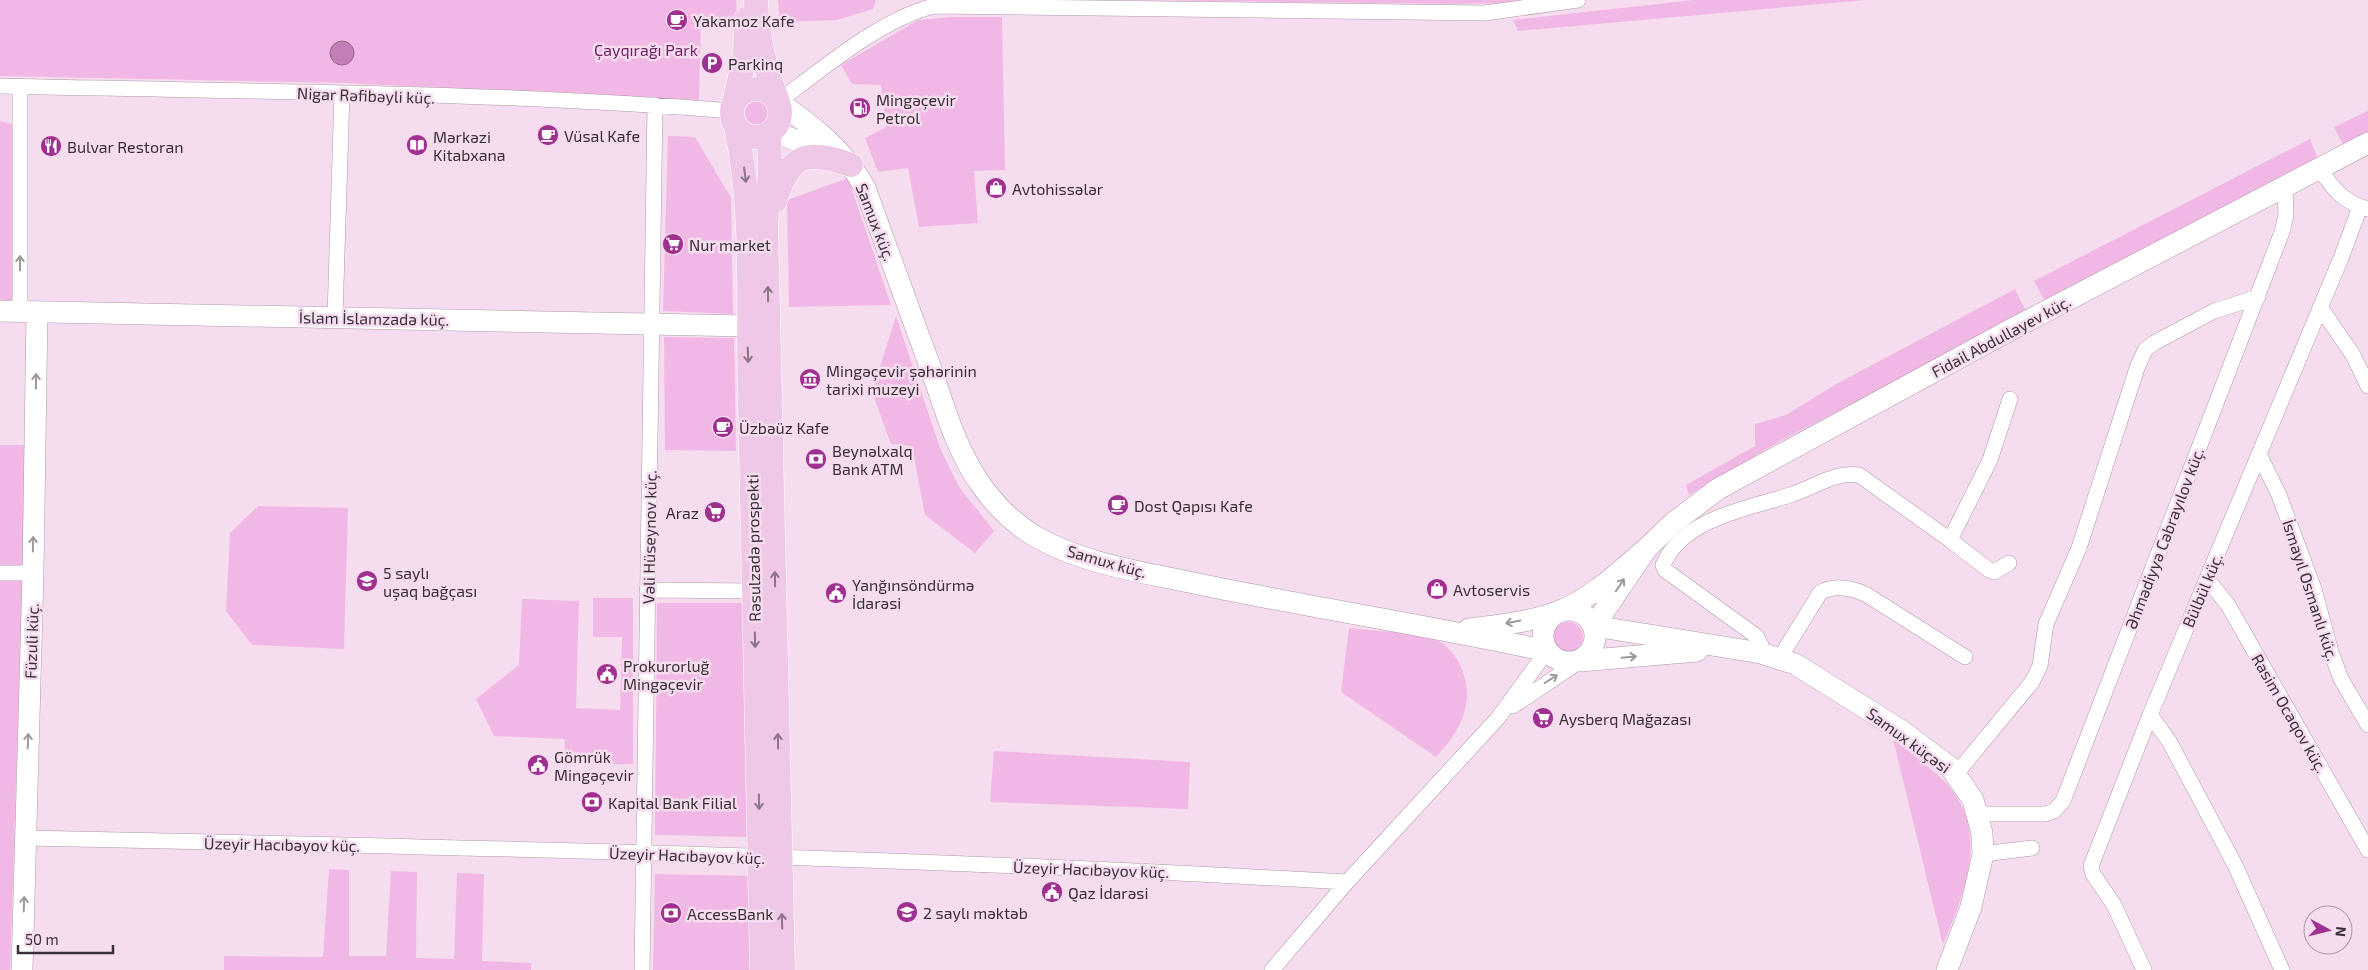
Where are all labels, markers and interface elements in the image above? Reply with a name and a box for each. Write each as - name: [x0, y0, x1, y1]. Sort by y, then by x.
- cafe icon: Yakamoz Kafe: [665, 8, 689, 32]
- place label: Yakamoz Kafe: [693, 11, 795, 30]
- park label: Çayqırağı Park: [594, 40, 698, 60]
- parking icon: Parkinq: [700, 51, 724, 75]
- place label: Parkinq: [728, 54, 783, 73]
- street label: Nigar Rəfibəyli küç.: [297, 83, 435, 108]
- place label: Mingəçevir Petrol: [876, 90, 957, 127]
- fuel station icon: Mingəçevir Petrol: [848, 96, 872, 120]
- cafe icon: Vüsal Kafe: [536, 123, 560, 147]
- place label: Vüsal Kafe: [564, 126, 640, 145]
- place label: Mərkəzi Kitabxana: [433, 127, 506, 164]
- library icon: Mərkəzi Kitabxana: [405, 133, 429, 157]
- restaurant icon: Bulvar Restoran: [39, 134, 63, 158]
- place label: Bulvar Restoran: [67, 137, 183, 156]
- one-way arrow: [740, 167, 750, 183]
- shop icon: Avtohissələr: [984, 176, 1008, 200]
- place label: Avtohissələr: [1012, 179, 1104, 198]
- street label: Samux küç.: [852, 180, 900, 264]
- supermarket icon: Nur market: [661, 232, 685, 256]
- place label: Nur market: [689, 235, 771, 254]
- one-way arrow: [15, 255, 25, 272]
- one-way arrow: [763, 286, 773, 302]
- street label: Fidail Abdullayev küç.: [1928, 291, 2074, 382]
- street label: İslam İslamzadə küç.: [299, 307, 449, 330]
- one-way arrow: [744, 347, 753, 363]
- place label: Mingəçevir şəhərinin tarixi muzeyi: [826, 361, 977, 398]
- museum icon: Mingəçevir şəhərinin tarixi muzeyi: [798, 367, 822, 391]
- one-way arrow: [31, 374, 41, 390]
- cafe icon: Üzbəüz Kafe: [711, 415, 735, 439]
- place label: Üzbəüz Kafe: [739, 418, 829, 437]
- place label: Beynəlxalq Bank ATM: [832, 441, 913, 478]
- street label: Əhmədiyyə Cəbrayılov küç.: [2121, 445, 2208, 632]
- bank icon: Beynəlxalq Bank ATM: [804, 447, 828, 471]
- street label: Vəli Hüseynov küç.: [638, 470, 661, 604]
- street label: Rəsulzadə prospekti: [742, 474, 764, 622]
- cafe icon: Dost Qapısı Kafe: [1106, 493, 1130, 517]
- place label: Dost Qapısı Kafe: [1134, 496, 1253, 516]
- supermarket icon: Araz: [703, 500, 727, 524]
- place label: Araz: [666, 503, 699, 522]
- street label: İsmayıl Osmanlı küç.: [2278, 517, 2343, 663]
- one-way arrow: [28, 536, 38, 552]
- street label: Samux küç.: [1065, 541, 1149, 582]
- street label: Bülbül küç.: [2178, 550, 2227, 630]
- place label: 5 saylı uşaq bağçası: [383, 563, 477, 601]
- school or university icon: 5 saylı uşaq bağçası: [355, 569, 379, 593]
- one-way arrow: [770, 571, 780, 588]
- place label: Yanğınsöndürmə İdarəsi: [852, 575, 974, 612]
- shop icon: Avtoservis: [1425, 577, 1449, 601]
- one-way arrow: [1615, 578, 1626, 592]
- place label: Avtoservis: [1453, 580, 1530, 599]
- public building icon: Yanğınsöndürmə İdarəsi: [824, 581, 848, 605]
- street label: Füzuli küç.: [20, 603, 43, 679]
- one-way arrow: [1506, 618, 1522, 628]
- one-way arrow: [750, 631, 760, 647]
- street label: Rasim Ocaqov küç.: [2247, 650, 2332, 776]
- one-way arrow: [1621, 652, 1637, 661]
- place label: Prokurorluğ Mingəçevir: [623, 656, 710, 694]
- public building icon: Prokurorluğ Mingəçevir: [595, 662, 619, 686]
- one-way arrow: [1544, 673, 1558, 683]
- street label: Samux küçəsi: [1863, 703, 1955, 778]
- supermarket icon: Aysberq Mağazası: [1531, 706, 1555, 730]
- place label: Aysberq Mağazası: [1559, 709, 1691, 728]
- one-way arrow: [23, 734, 33, 750]
- one-way arrow: [773, 734, 783, 750]
- place label: Gömrük Mingəçevir: [554, 747, 635, 785]
- public building icon: Gömrük Mingəçevir: [526, 753, 550, 777]
- bank icon: Kapital Bank Filial: [580, 790, 604, 814]
- place label: Kapital Bank Filial: [608, 793, 737, 812]
- one-way arrow: [754, 794, 763, 810]
- street label: Üzeyir Hacıbəyov küç.: [204, 833, 360, 856]
- street label: Üzeyir Hacıbəyov küç.: [609, 843, 765, 868]
- street label: Üzeyir Hacıbəyov küç.: [1013, 857, 1169, 882]
- public building icon: Qaz İdarəsi: [1040, 880, 1064, 904]
- place label: Qaz İdarəsi: [1068, 883, 1148, 903]
- one-way arrow: [19, 896, 28, 912]
- school or university icon: 2 saylı məktəb: [895, 900, 919, 924]
- bank icon: AccessBank: [659, 901, 683, 925]
- place label: 2 saylı məktəb: [923, 903, 1028, 922]
- place label: AccessBank: [687, 904, 773, 923]
- north arrow: [2303, 905, 2353, 955]
- one-way arrow: [777, 914, 787, 930]
- scale bar: [18, 922, 112, 954]
- text: N: [2332, 926, 2350, 938]
- text: 50 m: [25, 930, 59, 948]

